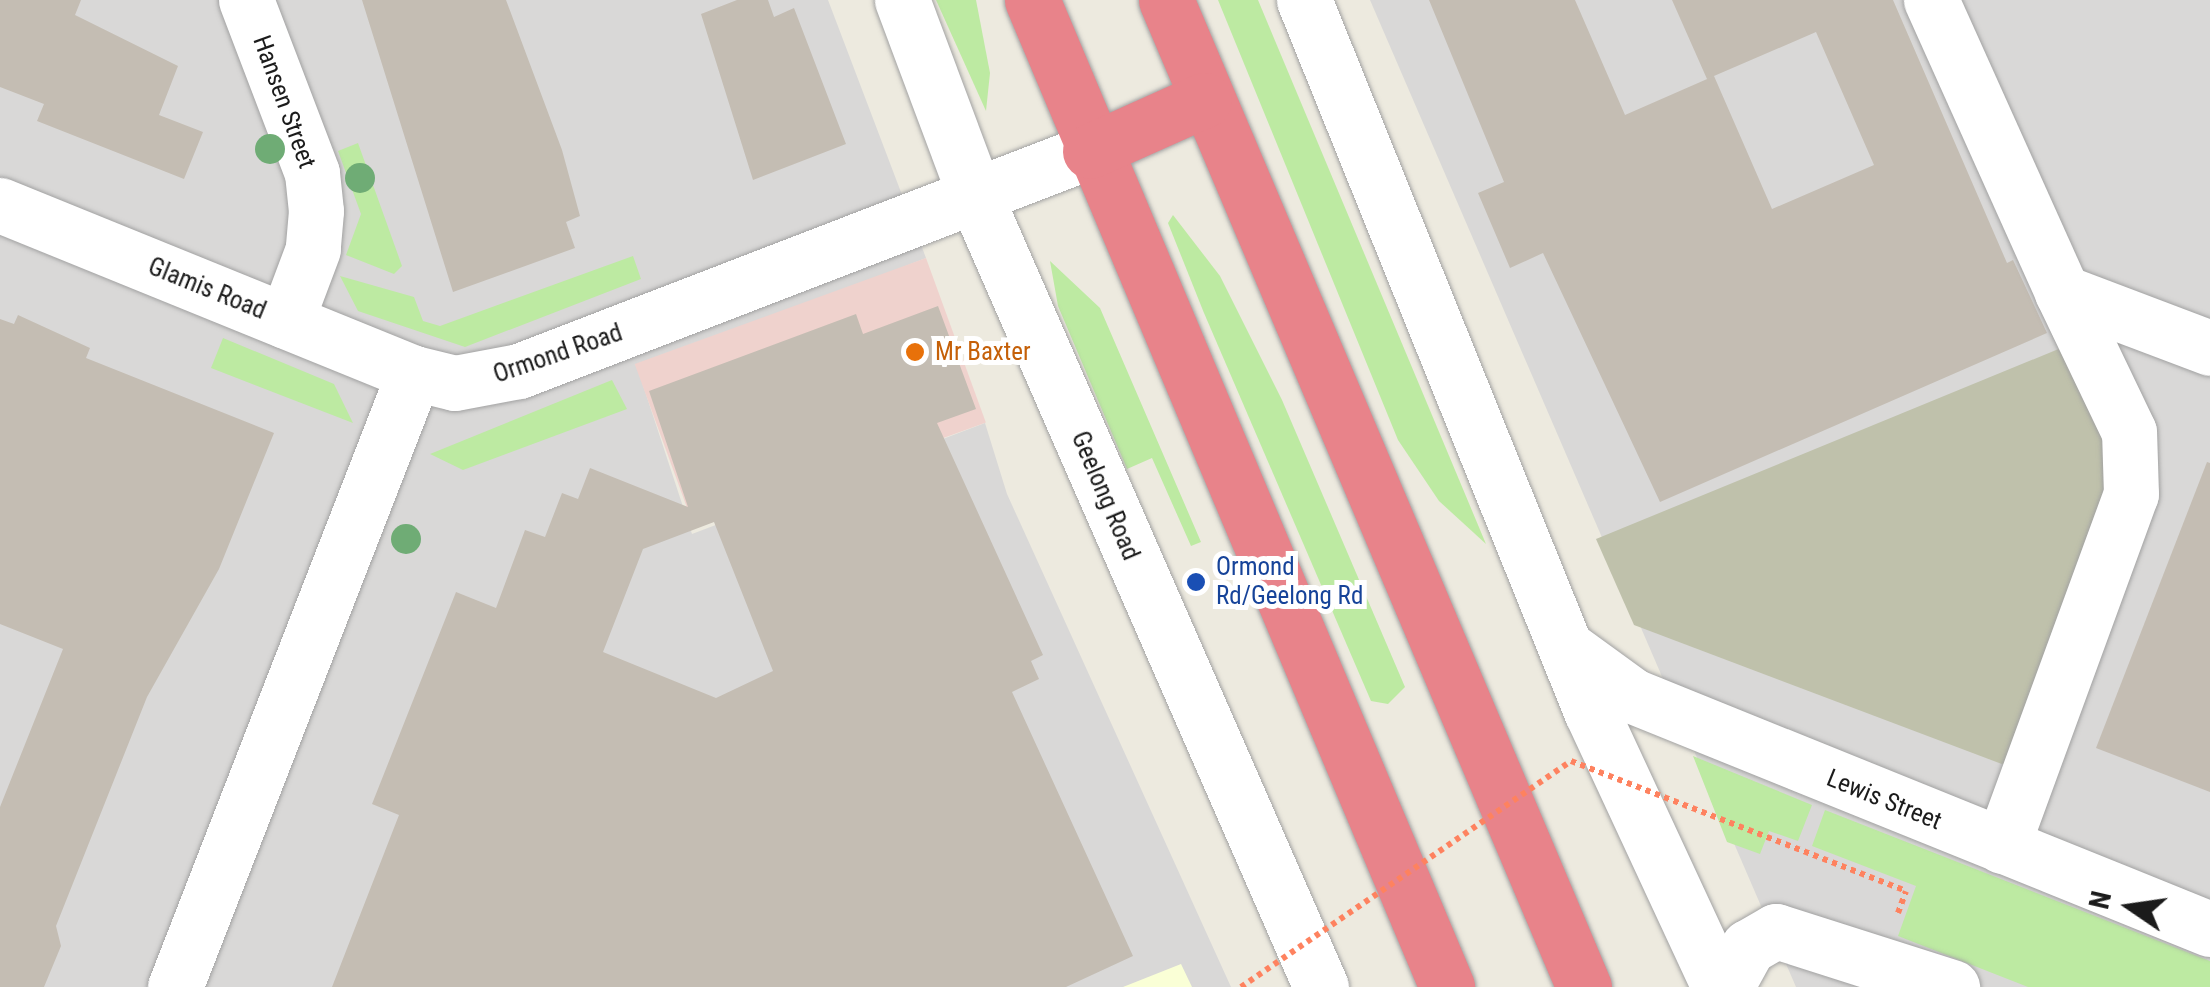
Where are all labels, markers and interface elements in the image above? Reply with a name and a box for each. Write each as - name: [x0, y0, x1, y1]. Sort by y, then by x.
- street label: Hansen Street: [246, 31, 322, 173]
- street label: Glamis Road: [144, 252, 270, 326]
- street label: Ormond Road: [490, 318, 626, 390]
- place label: Mr Baxter: [935, 337, 1031, 367]
- marker: Mr Baxter: [904, 341, 926, 363]
- street label: Geelong Road: [1064, 427, 1146, 565]
- place label: Ormond Rd/Geelong Rd: [1216, 553, 1363, 612]
- marker: Ormond Rd/Geelong Rd: [1185, 571, 1207, 593]
- street label: Lewis Street: [1822, 763, 1946, 837]
- north arrow: [2080, 857, 2180, 957]
- text: N: [2082, 888, 2118, 912]

